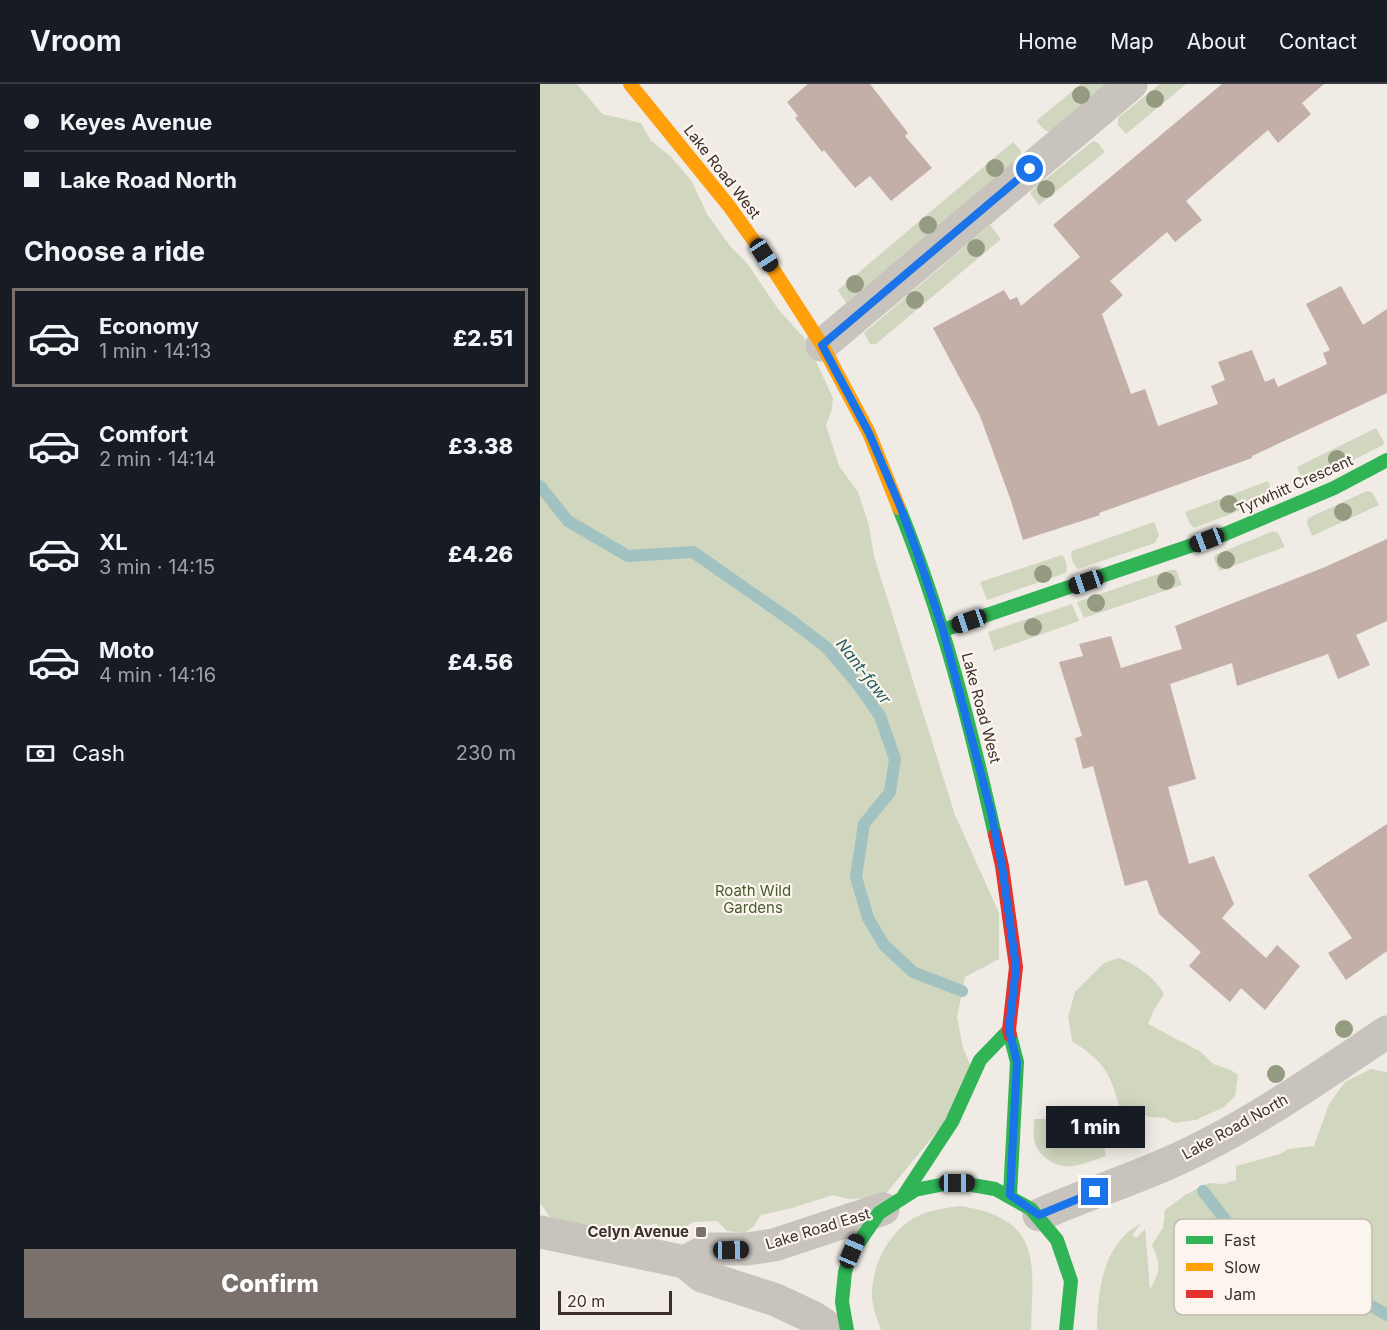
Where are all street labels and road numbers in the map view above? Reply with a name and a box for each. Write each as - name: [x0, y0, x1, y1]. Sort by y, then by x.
- street label: Lake Road West: [680, 121, 765, 222]
- street label: Tyrwhitt Crescent: [1234, 450, 1356, 519]
- street label: Lake Road West: [958, 650, 1005, 765]
- street label: Lake Road North: [1178, 1090, 1291, 1164]
- street label: Lake Road East: [763, 1204, 873, 1253]

